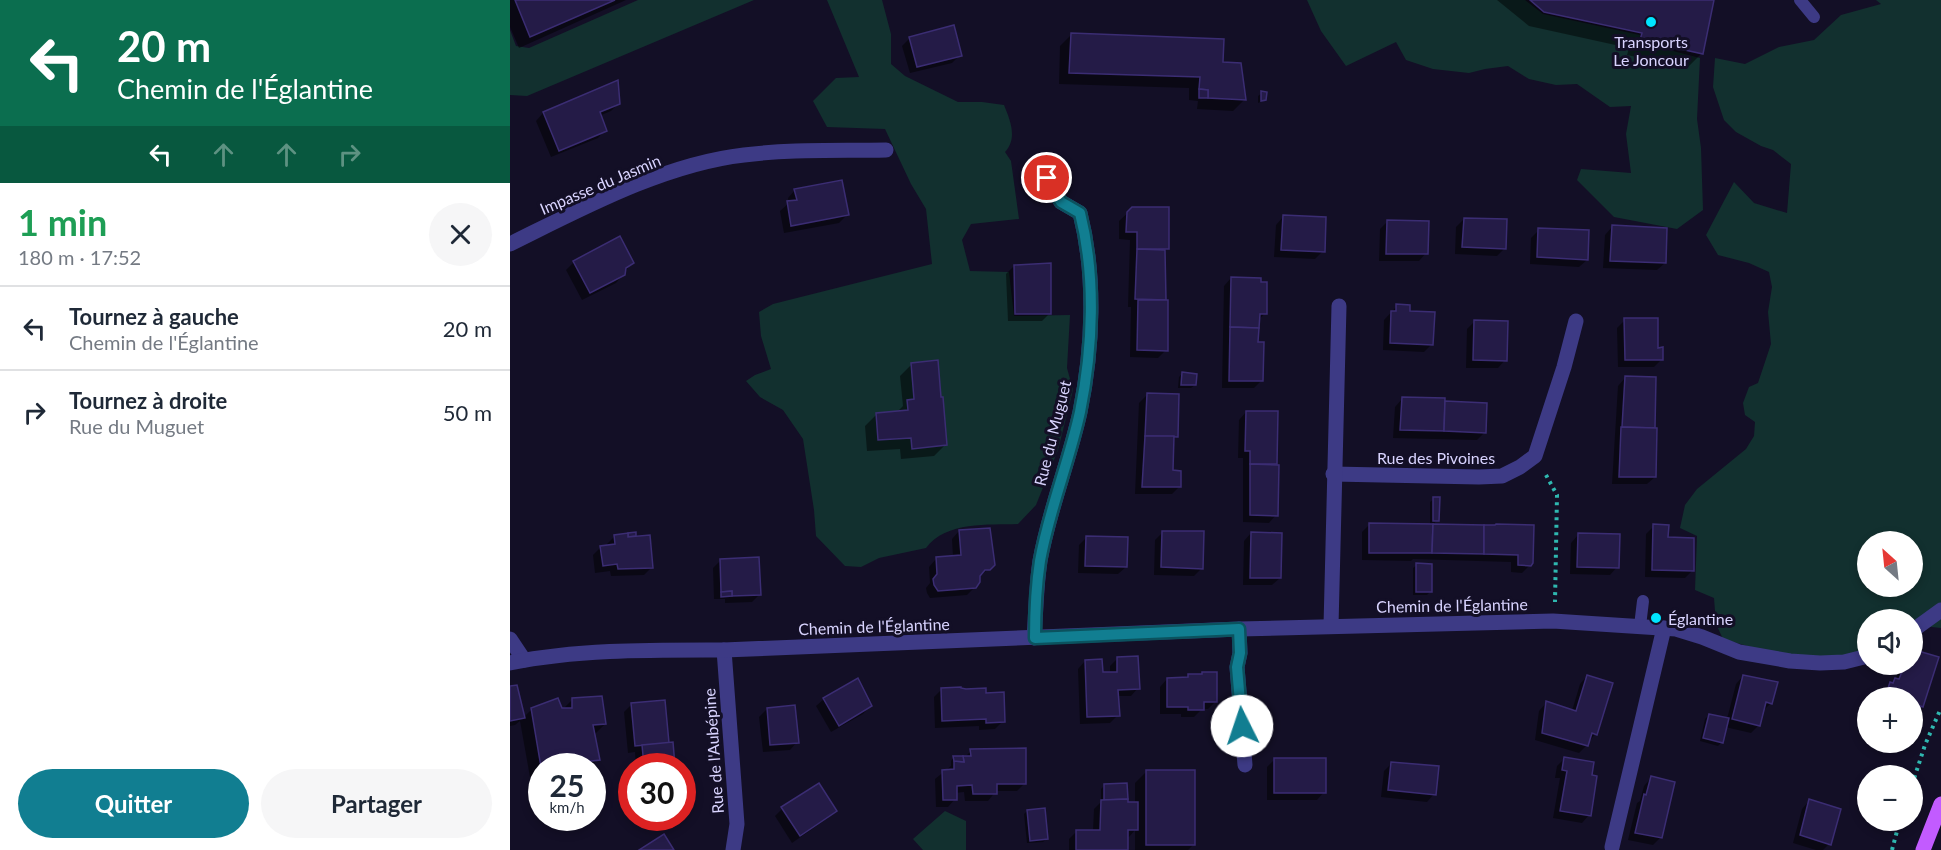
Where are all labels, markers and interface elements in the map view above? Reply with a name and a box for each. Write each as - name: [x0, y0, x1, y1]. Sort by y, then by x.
- marker: Transports Le Joncour: [1644, 15, 1658, 29]
- text: 20 m: [117, 21, 211, 71]
- icon: left: [18, 24, 96, 102]
- place label: Transports Le Joncour: [1613, 32, 1689, 69]
- text: Chemin de l'Églantine: [117, 72, 373, 105]
- icon: left: [144, 138, 177, 171]
- icon: ahead: [207, 138, 240, 171]
- icon: ahead: [270, 138, 303, 171]
- icon: right: [333, 138, 366, 171]
- street label: Impasse du Jasmin: [537, 150, 663, 218]
- pin: [1021, 152, 1072, 203]
- icon: arrive: [1030, 161, 1063, 194]
- text: 1 min: [18, 200, 107, 244]
- button: close: [429, 203, 492, 266]
- text: 180 m · 17:52: [18, 245, 141, 269]
- text: Tournez à gauche: [69, 303, 239, 330]
- icon: left: [18, 312, 51, 345]
- text: 20 m: [443, 315, 492, 342]
- text: Chemin de l'Églantine: [69, 330, 259, 354]
- street label: Rue du Muguet: [1030, 378, 1074, 488]
- text: Tournez à droite: [69, 387, 227, 414]
- icon: right: [18, 396, 51, 429]
- text: 50 m: [443, 399, 492, 426]
- text: Rue du Muguet: [69, 414, 204, 438]
- street label: Rue des Pivoines: [1377, 448, 1495, 467]
- north arrow: [1857, 531, 1923, 597]
- map controls: [1857, 531, 1923, 831]
- street label: Chemin de l'Églantine: [1376, 594, 1528, 616]
- place label: Églantine: [1668, 609, 1733, 628]
- button: sound: [1857, 609, 1923, 675]
- marker: Églantine: [1649, 611, 1663, 625]
- street label: Chemin de l'Églantine: [798, 614, 950, 638]
- button: +: [1857, 687, 1923, 753]
- street label: Rue de l'Aubépine: [699, 688, 727, 814]
- position arrow: [1210, 694, 1274, 758]
- speed limit sign: 30: [618, 753, 696, 831]
- button: −: [1857, 765, 1923, 831]
- text: 25: [550, 767, 584, 803]
- button: Quitter: [18, 769, 249, 838]
- button: Partager: [261, 769, 492, 838]
- text: km/h: [549, 798, 585, 816]

